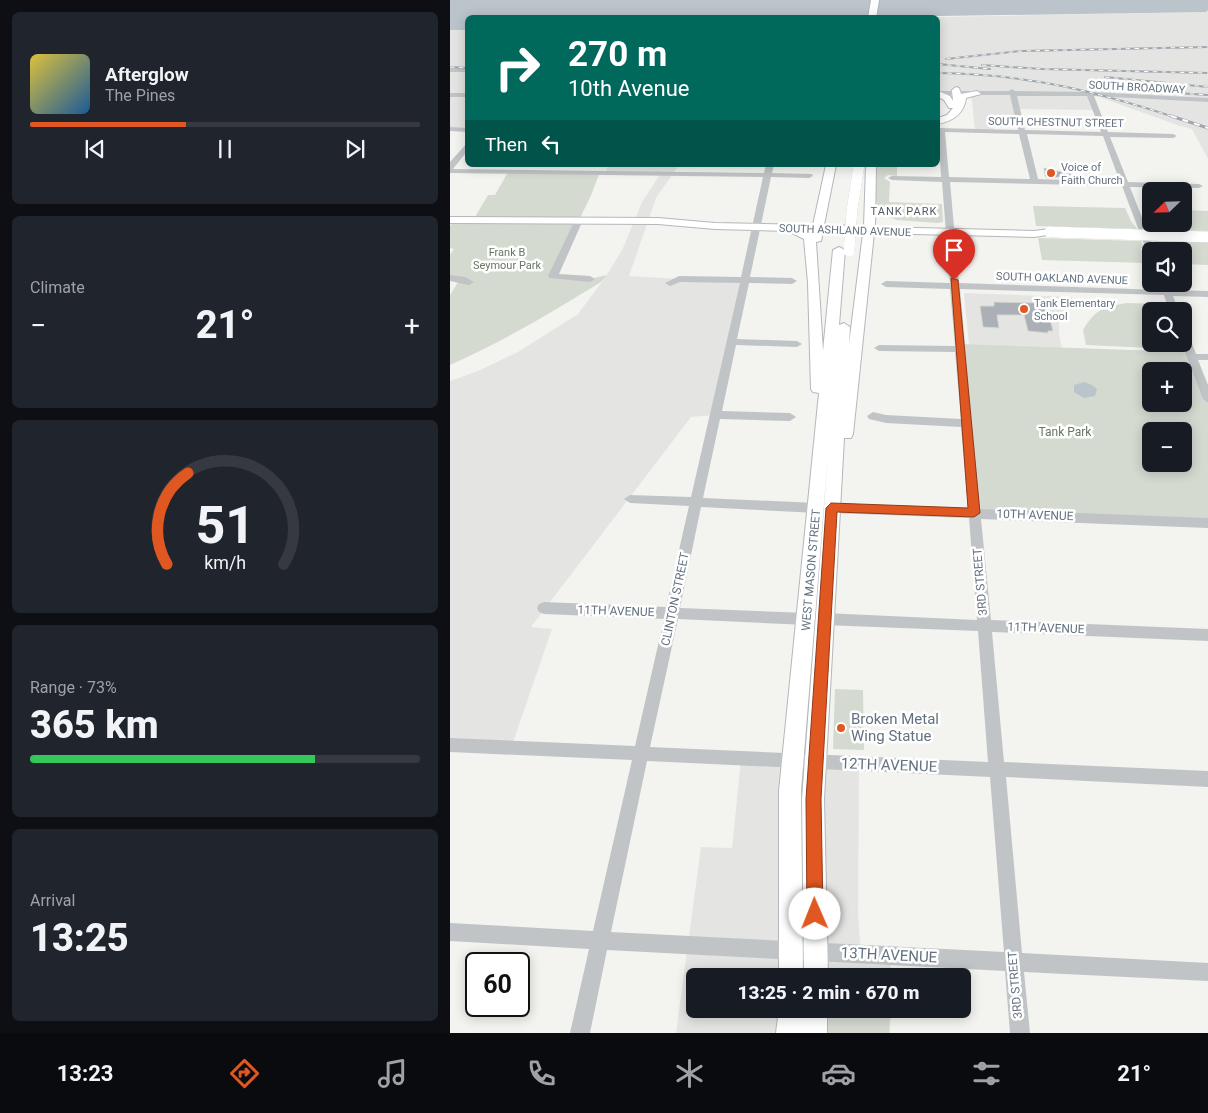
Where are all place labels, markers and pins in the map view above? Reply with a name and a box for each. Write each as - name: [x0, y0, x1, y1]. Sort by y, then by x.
- place label: Voice of Faith Church: [1061, 161, 1123, 187]
- marker: Voice of Faith Church: [1045, 167, 1057, 179]
- pin: [933, 229, 975, 280]
- place label: Tank Elementary School: [1034, 297, 1116, 323]
- marker: Tank Elementary School: [1018, 303, 1030, 315]
- place label: Broken Metal Wing Statue: [851, 710, 939, 745]
- marker: Broken Metal Wing Statue: [835, 722, 847, 734]

